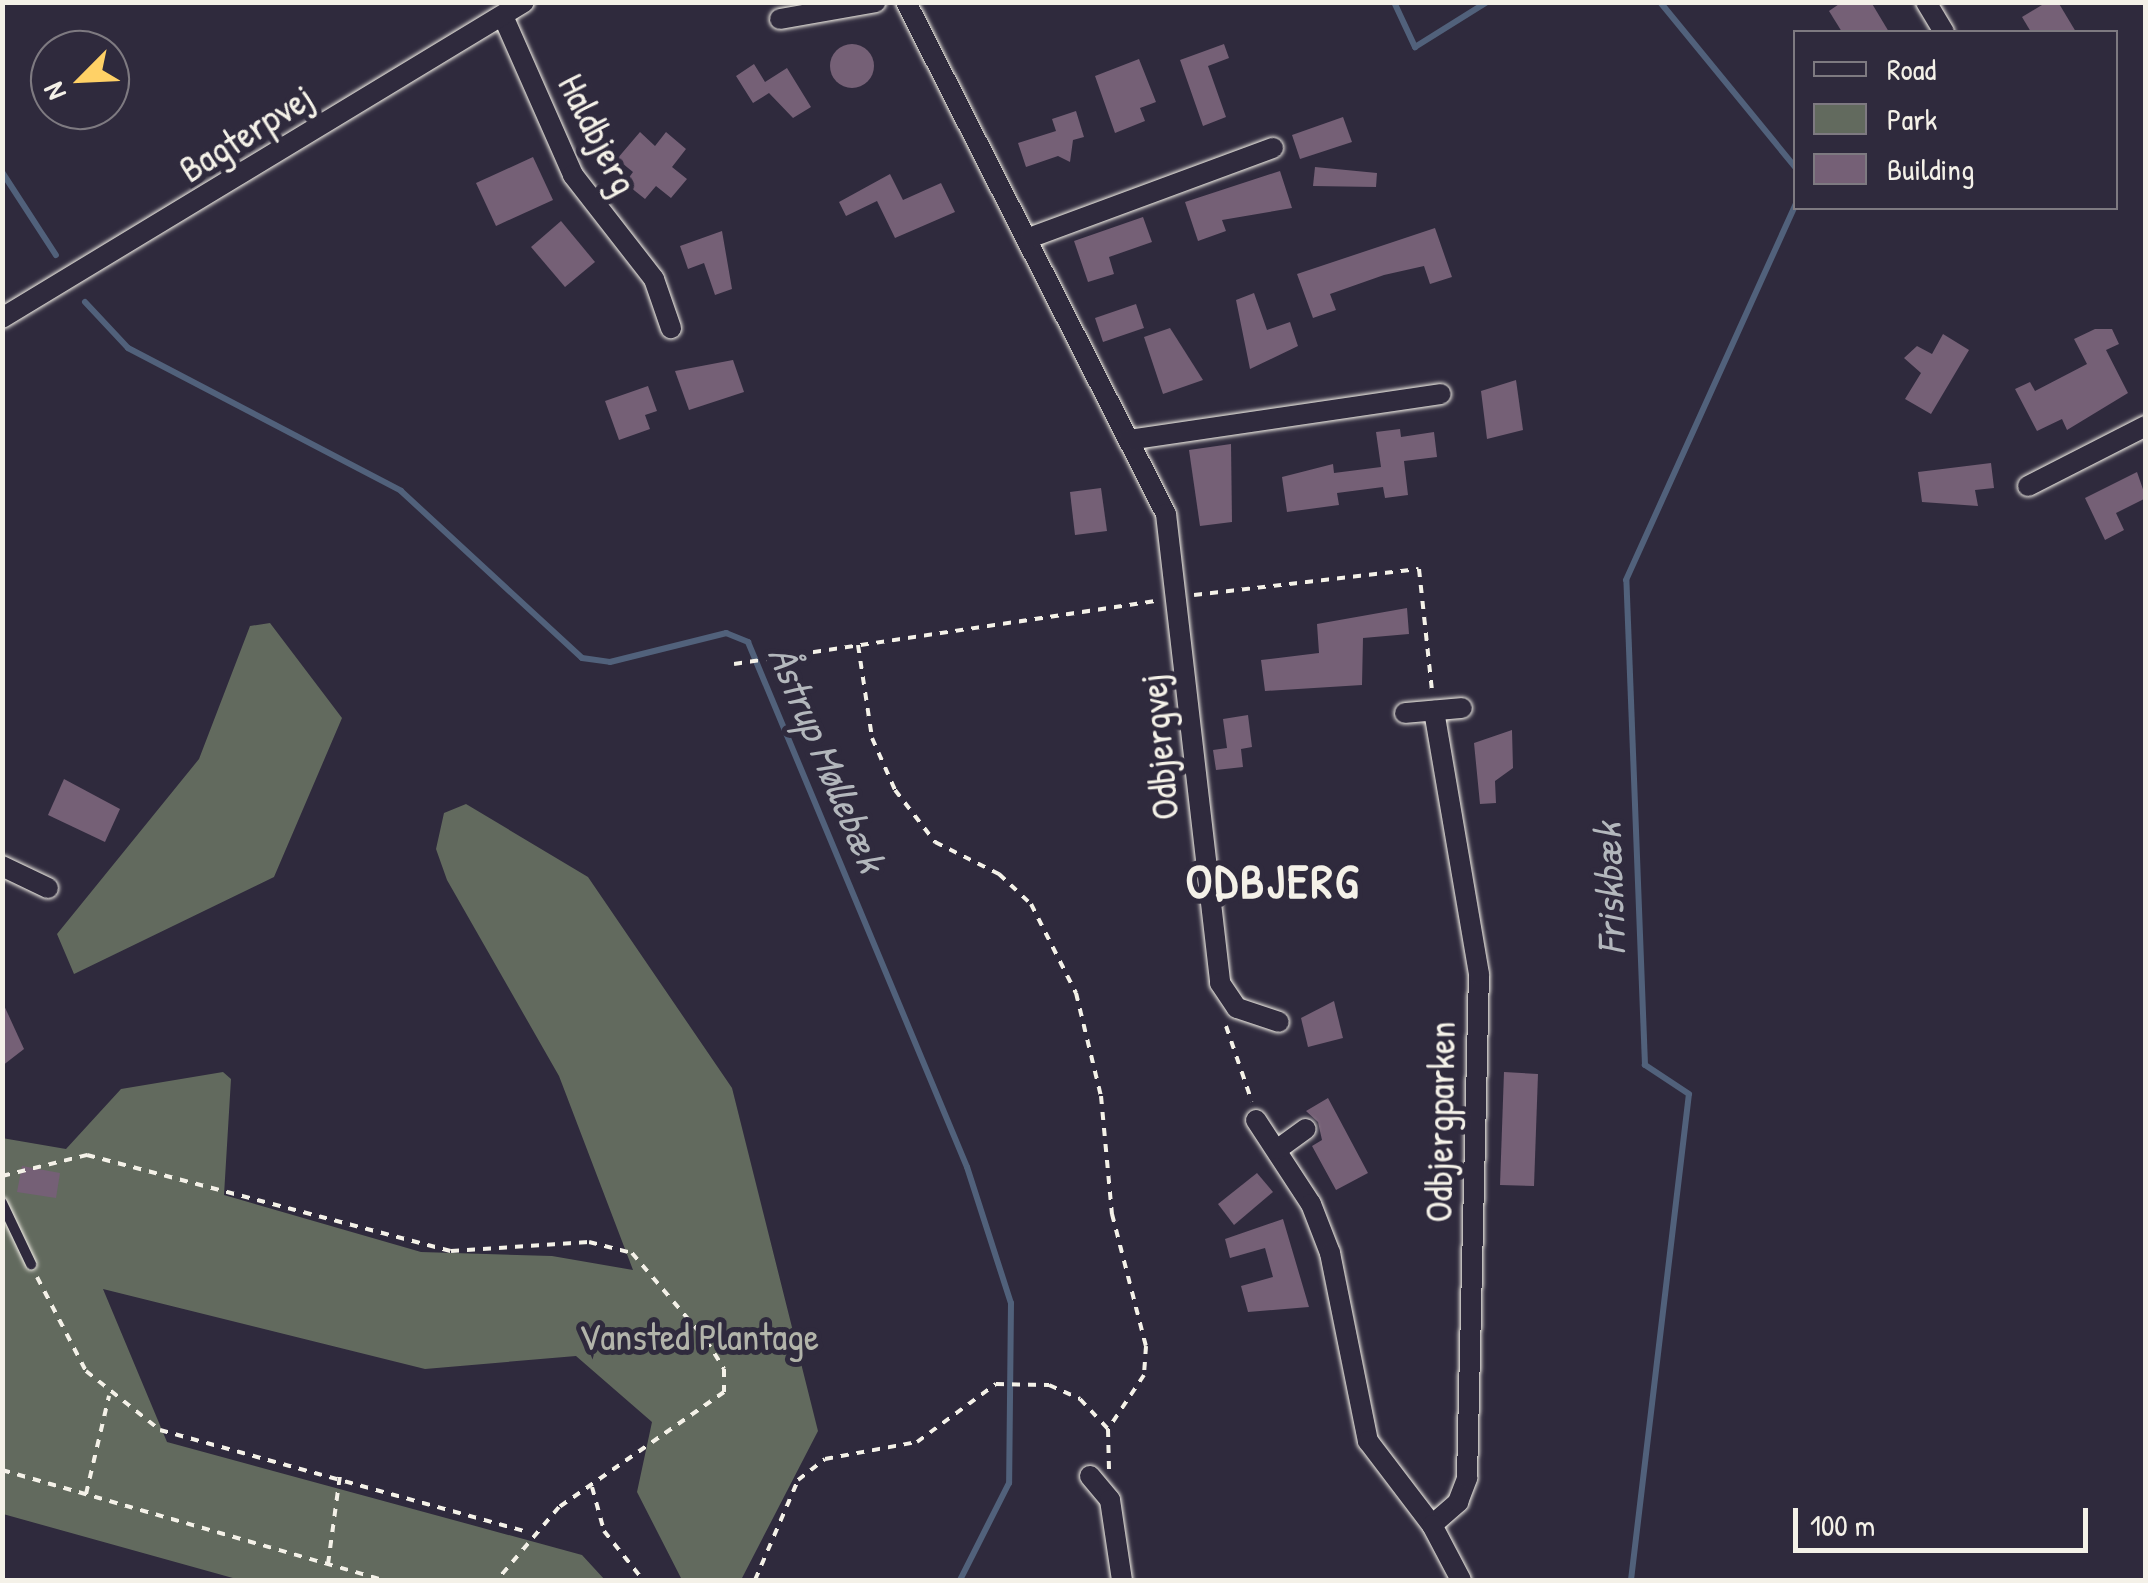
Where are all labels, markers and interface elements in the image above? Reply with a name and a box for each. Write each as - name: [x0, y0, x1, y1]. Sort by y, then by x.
- north arrow: [30, 30, 130, 130]
- legend: [1793, 30, 2118, 210]
- text: Road: [1887, 49, 1936, 89]
- street label: Haldbjerg: [548, 66, 648, 202]
- street label: Bagterpvej: [171, 74, 321, 192]
- text: N: [34, 77, 75, 106]
- text: Park: [1887, 99, 1937, 139]
- text: Building: [1887, 149, 1974, 189]
- water label: Åstrup Møllebæk: [759, 638, 897, 878]
- street label: Odbjergvej: [1130, 672, 1188, 822]
- water label: Friskbæk: [1582, 822, 1634, 956]
- district label: ODBJERG: [1185, 852, 1361, 910]
- street label: Odbjergparken: [1415, 1021, 1465, 1223]
- park label: Vansted Plantage: [579, 1314, 819, 1360]
- scale bar: [1798, 1488, 2093, 1550]
- text: 100 m: [1810, 1505, 1875, 1545]

